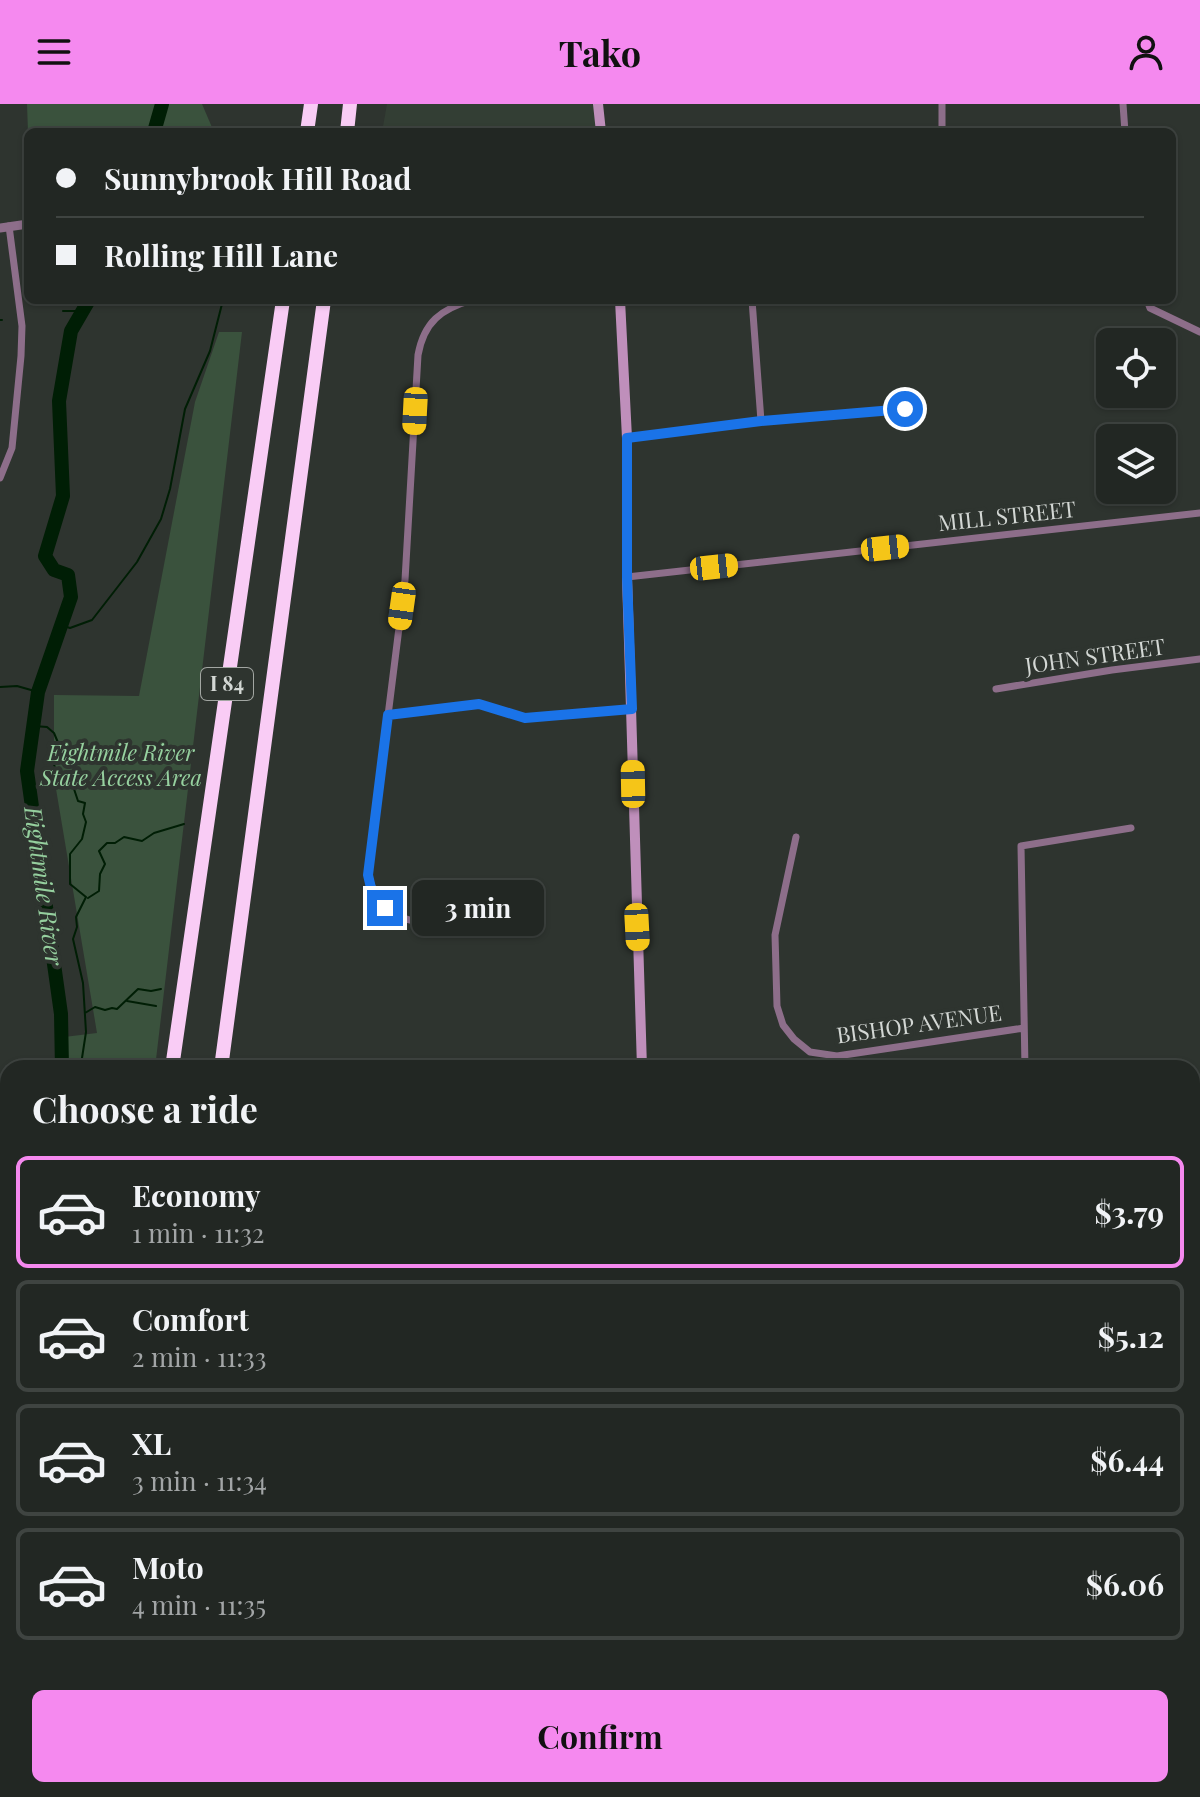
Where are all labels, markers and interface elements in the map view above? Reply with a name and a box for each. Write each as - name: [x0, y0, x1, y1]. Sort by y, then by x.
- text: Tako: [559, 28, 641, 76]
- icon: menu: [32, 30, 76, 74]
- icon: person: [1124, 30, 1168, 74]
- text: Sunnybrook Hill Road: [104, 158, 411, 198]
- text: Rolling Hill Lane: [104, 235, 338, 275]
- map controls: [1096, 328, 1176, 504]
- button: locate: [1096, 328, 1176, 408]
- car: [402, 386, 428, 436]
- route start: [887, 391, 923, 427]
- button: layers: [1096, 424, 1176, 504]
- street label: MILL STREET: [937, 493, 1078, 537]
- car: [860, 534, 910, 562]
- car: [689, 553, 739, 581]
- car: [387, 581, 417, 631]
- street label: JOHN STREET: [1022, 630, 1167, 680]
- road number: I 84: [201, 668, 253, 700]
- park label: Eightmile River State Access Area: [39, 737, 202, 792]
- car: [621, 760, 645, 808]
- water label: Eightmile River: [18, 803, 72, 968]
- callout: 3 min: [413, 880, 545, 936]
- route end: [367, 890, 403, 926]
- text: 3 min: [445, 890, 511, 925]
- car: [624, 902, 650, 952]
- street label: BISHOP AVENUE: [834, 997, 1003, 1049]
- text: Choose a ride: [32, 1084, 258, 1132]
- text: Economy: [132, 1175, 261, 1215]
- icon: car: [36, 1176, 108, 1248]
- text: $3.79: [1095, 1192, 1164, 1232]
- text: 1 min · 11:32: [132, 1215, 264, 1250]
- text: Comfort: [132, 1299, 249, 1339]
- icon: car: [36, 1300, 108, 1372]
- text: $5.12: [1098, 1316, 1164, 1356]
- text: 2 min · 11:33: [132, 1339, 267, 1374]
- text: XL: [132, 1423, 171, 1463]
- icon: car: [36, 1424, 108, 1496]
- text: $6.44: [1090, 1440, 1164, 1480]
- text: 3 min · 11:34: [132, 1463, 267, 1498]
- text: Moto: [132, 1547, 204, 1587]
- icon: car: [36, 1548, 108, 1620]
- text: $6.06: [1086, 1564, 1164, 1604]
- text: 4 min · 11:35: [132, 1587, 266, 1622]
- button: Confirm: [32, 1690, 1168, 1782]

